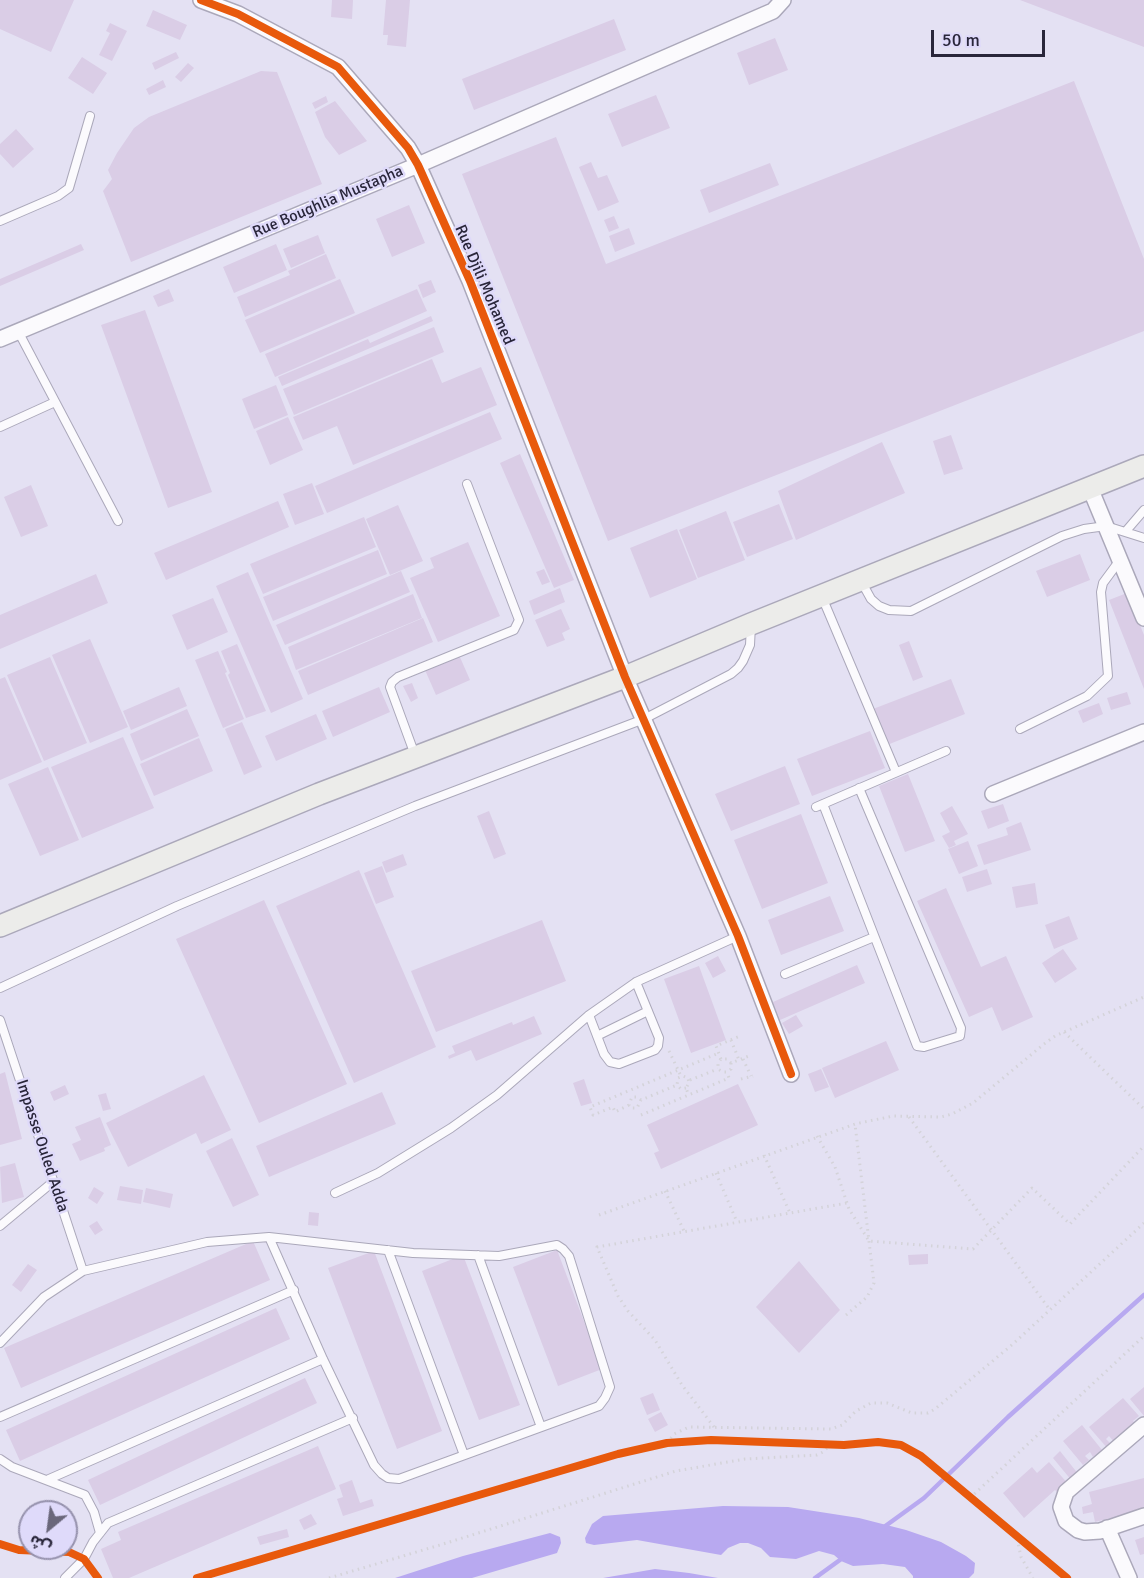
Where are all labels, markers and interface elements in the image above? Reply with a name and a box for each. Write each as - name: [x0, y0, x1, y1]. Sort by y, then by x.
- scale bar: [934, 18, 1048, 56]
- text: 50 m: [942, 29, 980, 51]
- street label: Rue Boughlia Mustapha: [250, 162, 406, 242]
- street label: Rue Djili Mohamed: [450, 222, 518, 348]
- street label: Impasse Ouled Adda: [12, 1077, 72, 1215]
- north arrow: [18, 1500, 78, 1560]
- text: ش: [26, 1530, 55, 1558]

